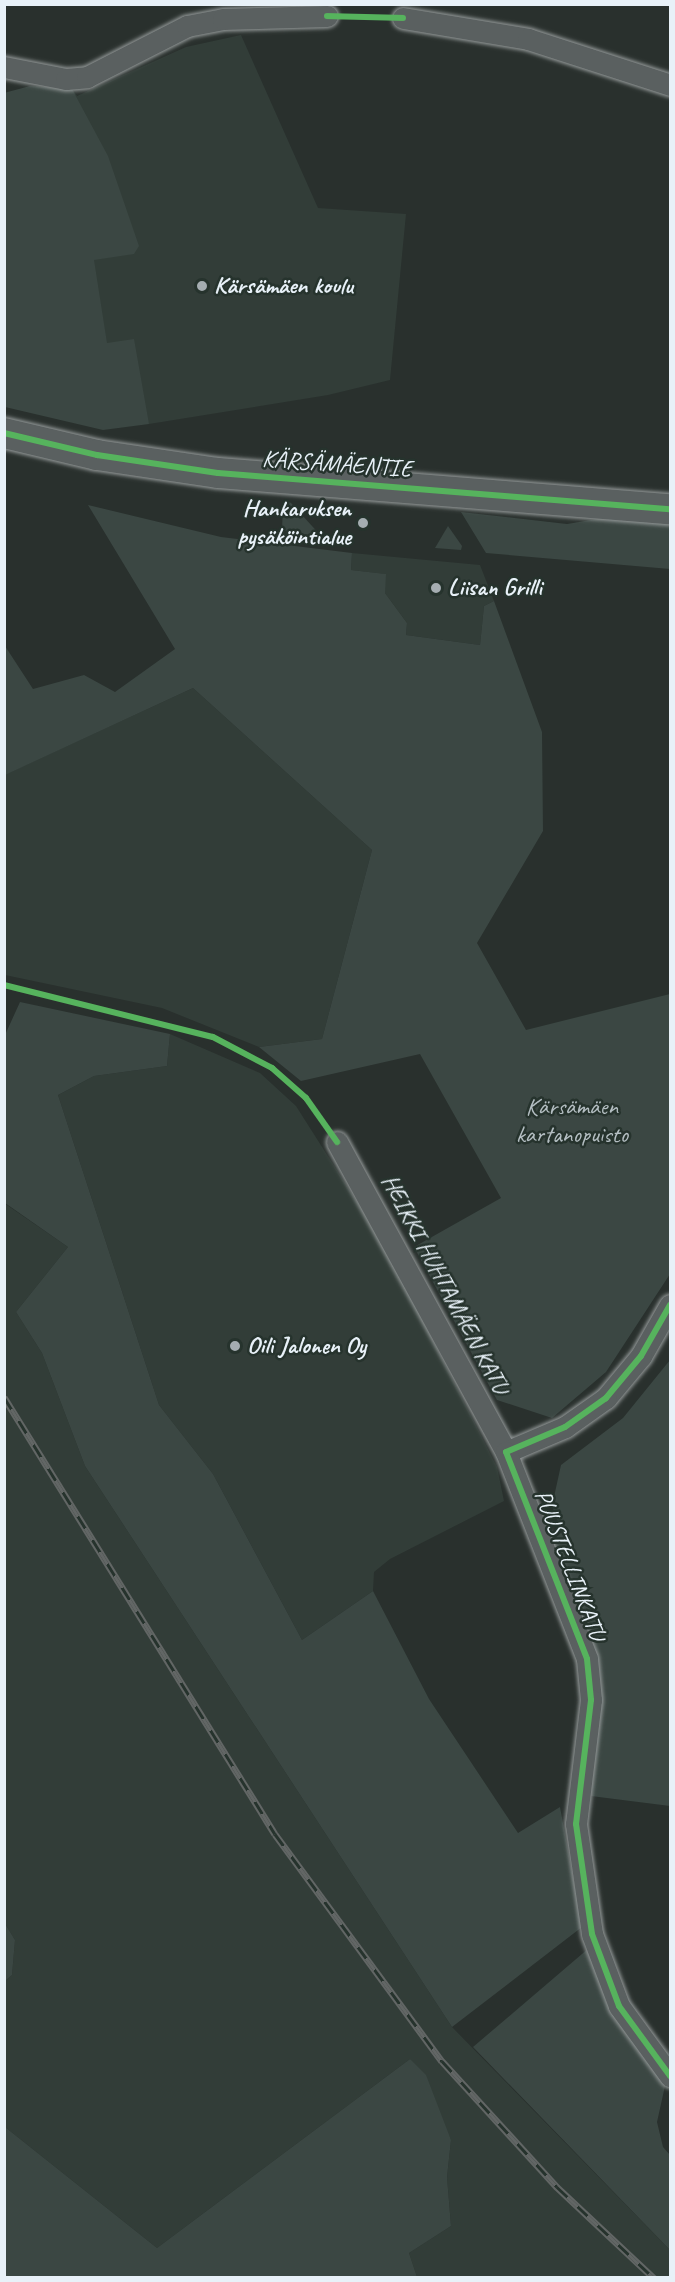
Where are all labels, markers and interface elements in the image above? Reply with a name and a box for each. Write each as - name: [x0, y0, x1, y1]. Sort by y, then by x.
- place label: Kärsämäen koulu: [214, 272, 353, 300]
- marker: Kärsämäen koulu: [195, 279, 209, 293]
- street label: KÄRSÄMÄENTIE: [261, 444, 413, 484]
- place label: Hankaruksen pysäköintialue: [238, 495, 351, 551]
- marker: Hankaruksen pysäköintialue: [356, 516, 370, 530]
- place label: Liisan Grilli: [448, 574, 542, 602]
- marker: Liisan Grilli: [429, 581, 443, 595]
- park label: Kärsämäen kartanopuisto: [516, 1093, 628, 1149]
- street label: HEIKKI HUHTAMÄEN KATU: [375, 1169, 515, 1399]
- place label: Oili Jalonen Oy: [247, 1332, 367, 1360]
- marker: Oili Jalonen Oy: [228, 1339, 242, 1353]
- street label: PUUSTELLINKATU: [528, 1486, 612, 1644]

